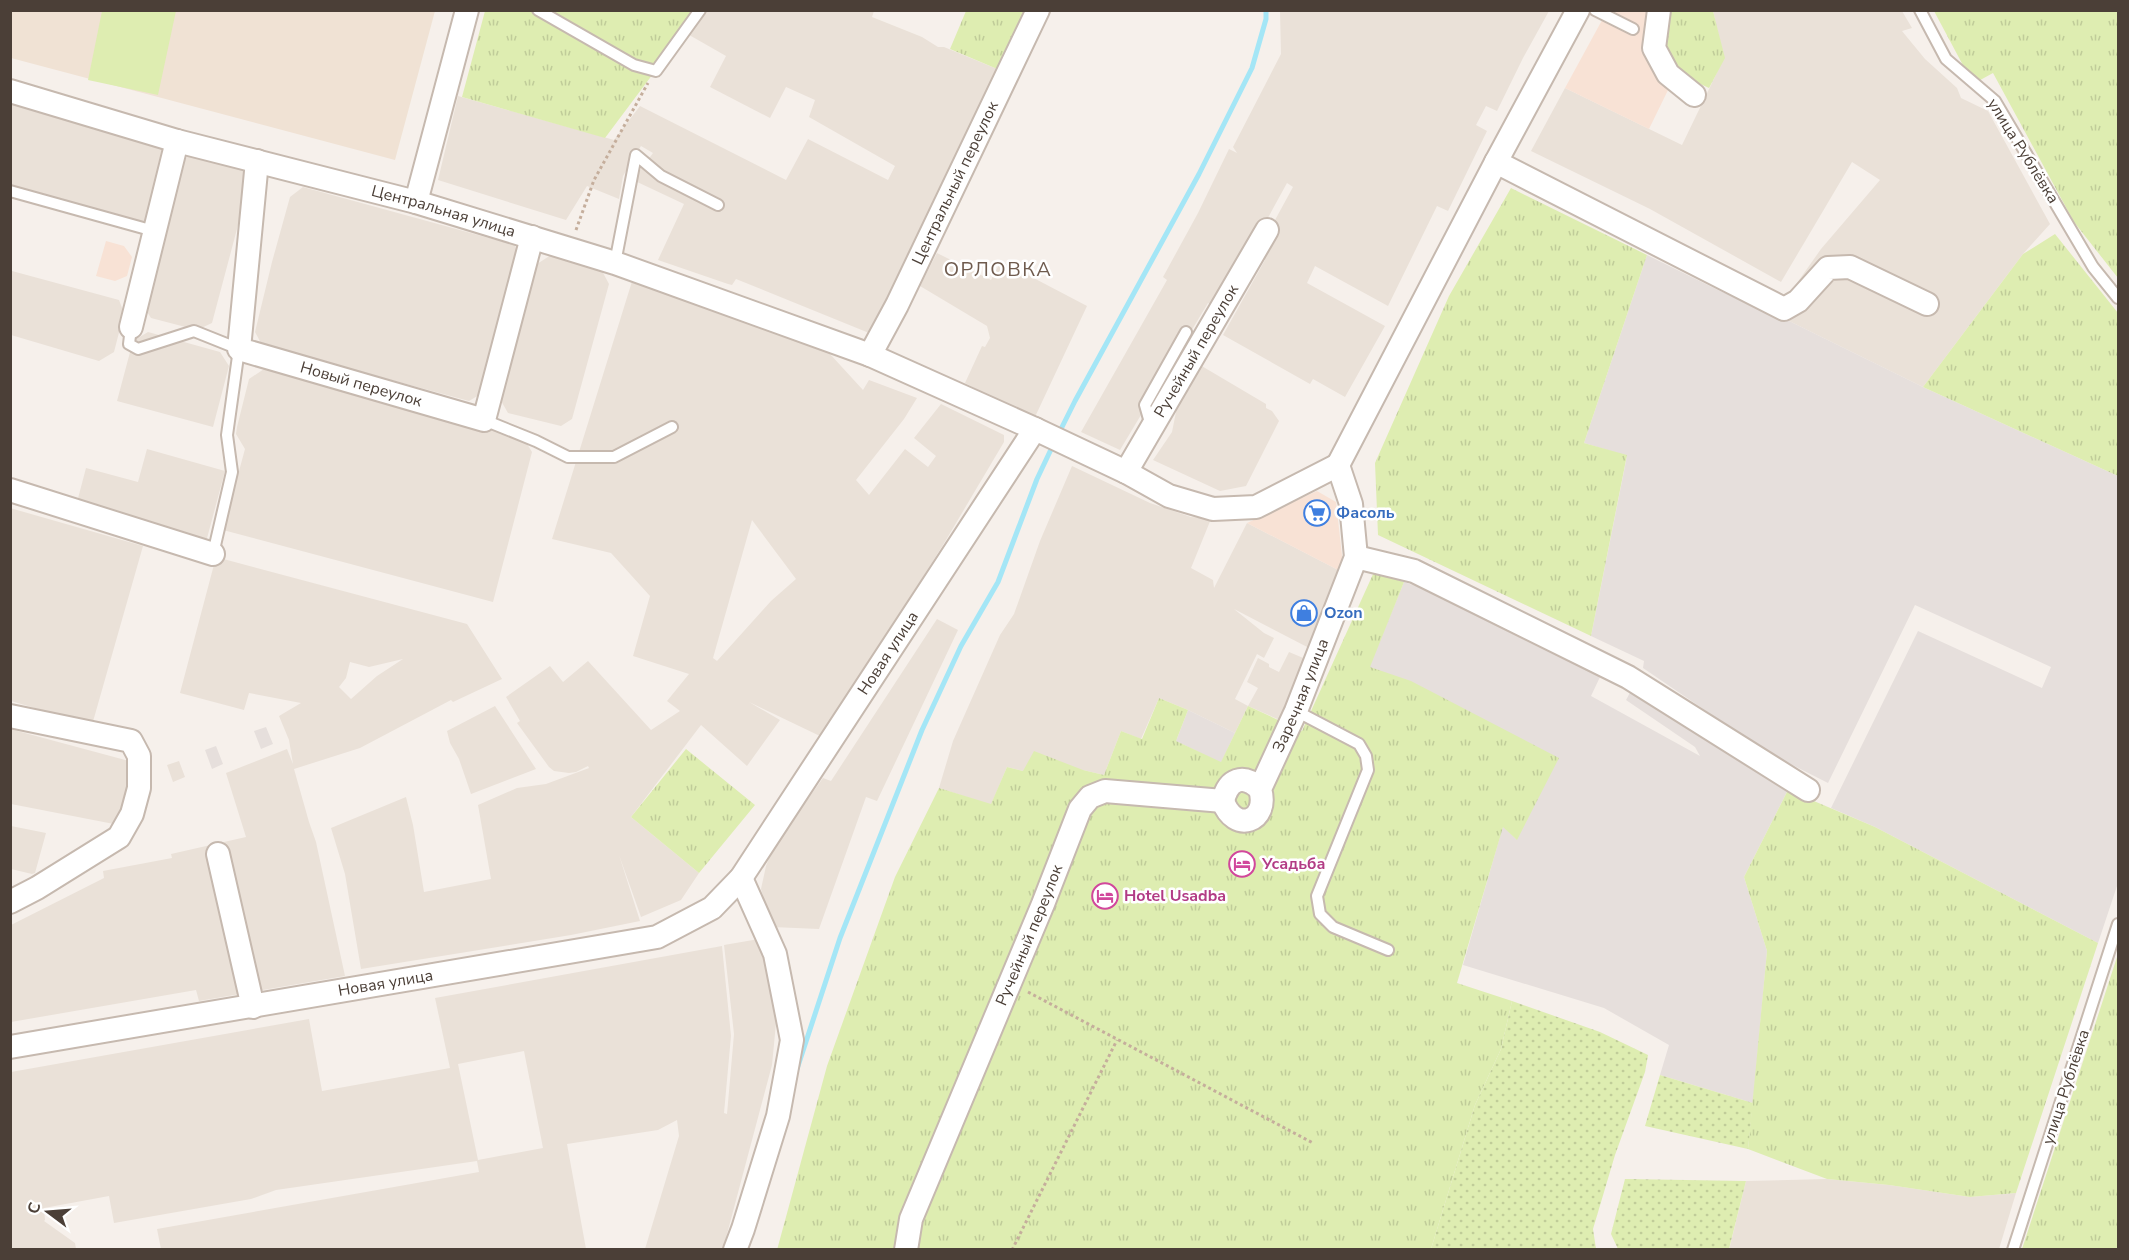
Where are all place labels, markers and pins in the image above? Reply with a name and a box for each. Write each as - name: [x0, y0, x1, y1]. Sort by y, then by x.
- supermarket icon: Фасоль: [1302, 498, 1332, 528]
- place label: Фасоль: [1336, 502, 1395, 524]
- shop icon: Ozon: [1289, 598, 1319, 628]
- place label: Ozon: [1324, 602, 1363, 624]
- hotel icon: Усадьба: [1227, 849, 1257, 879]
- place label: Усадьба: [1261, 853, 1325, 875]
- hotel icon: Hotel Usadba: [1090, 881, 1120, 911]
- place label: Hotel Usadba: [1124, 885, 1226, 907]

